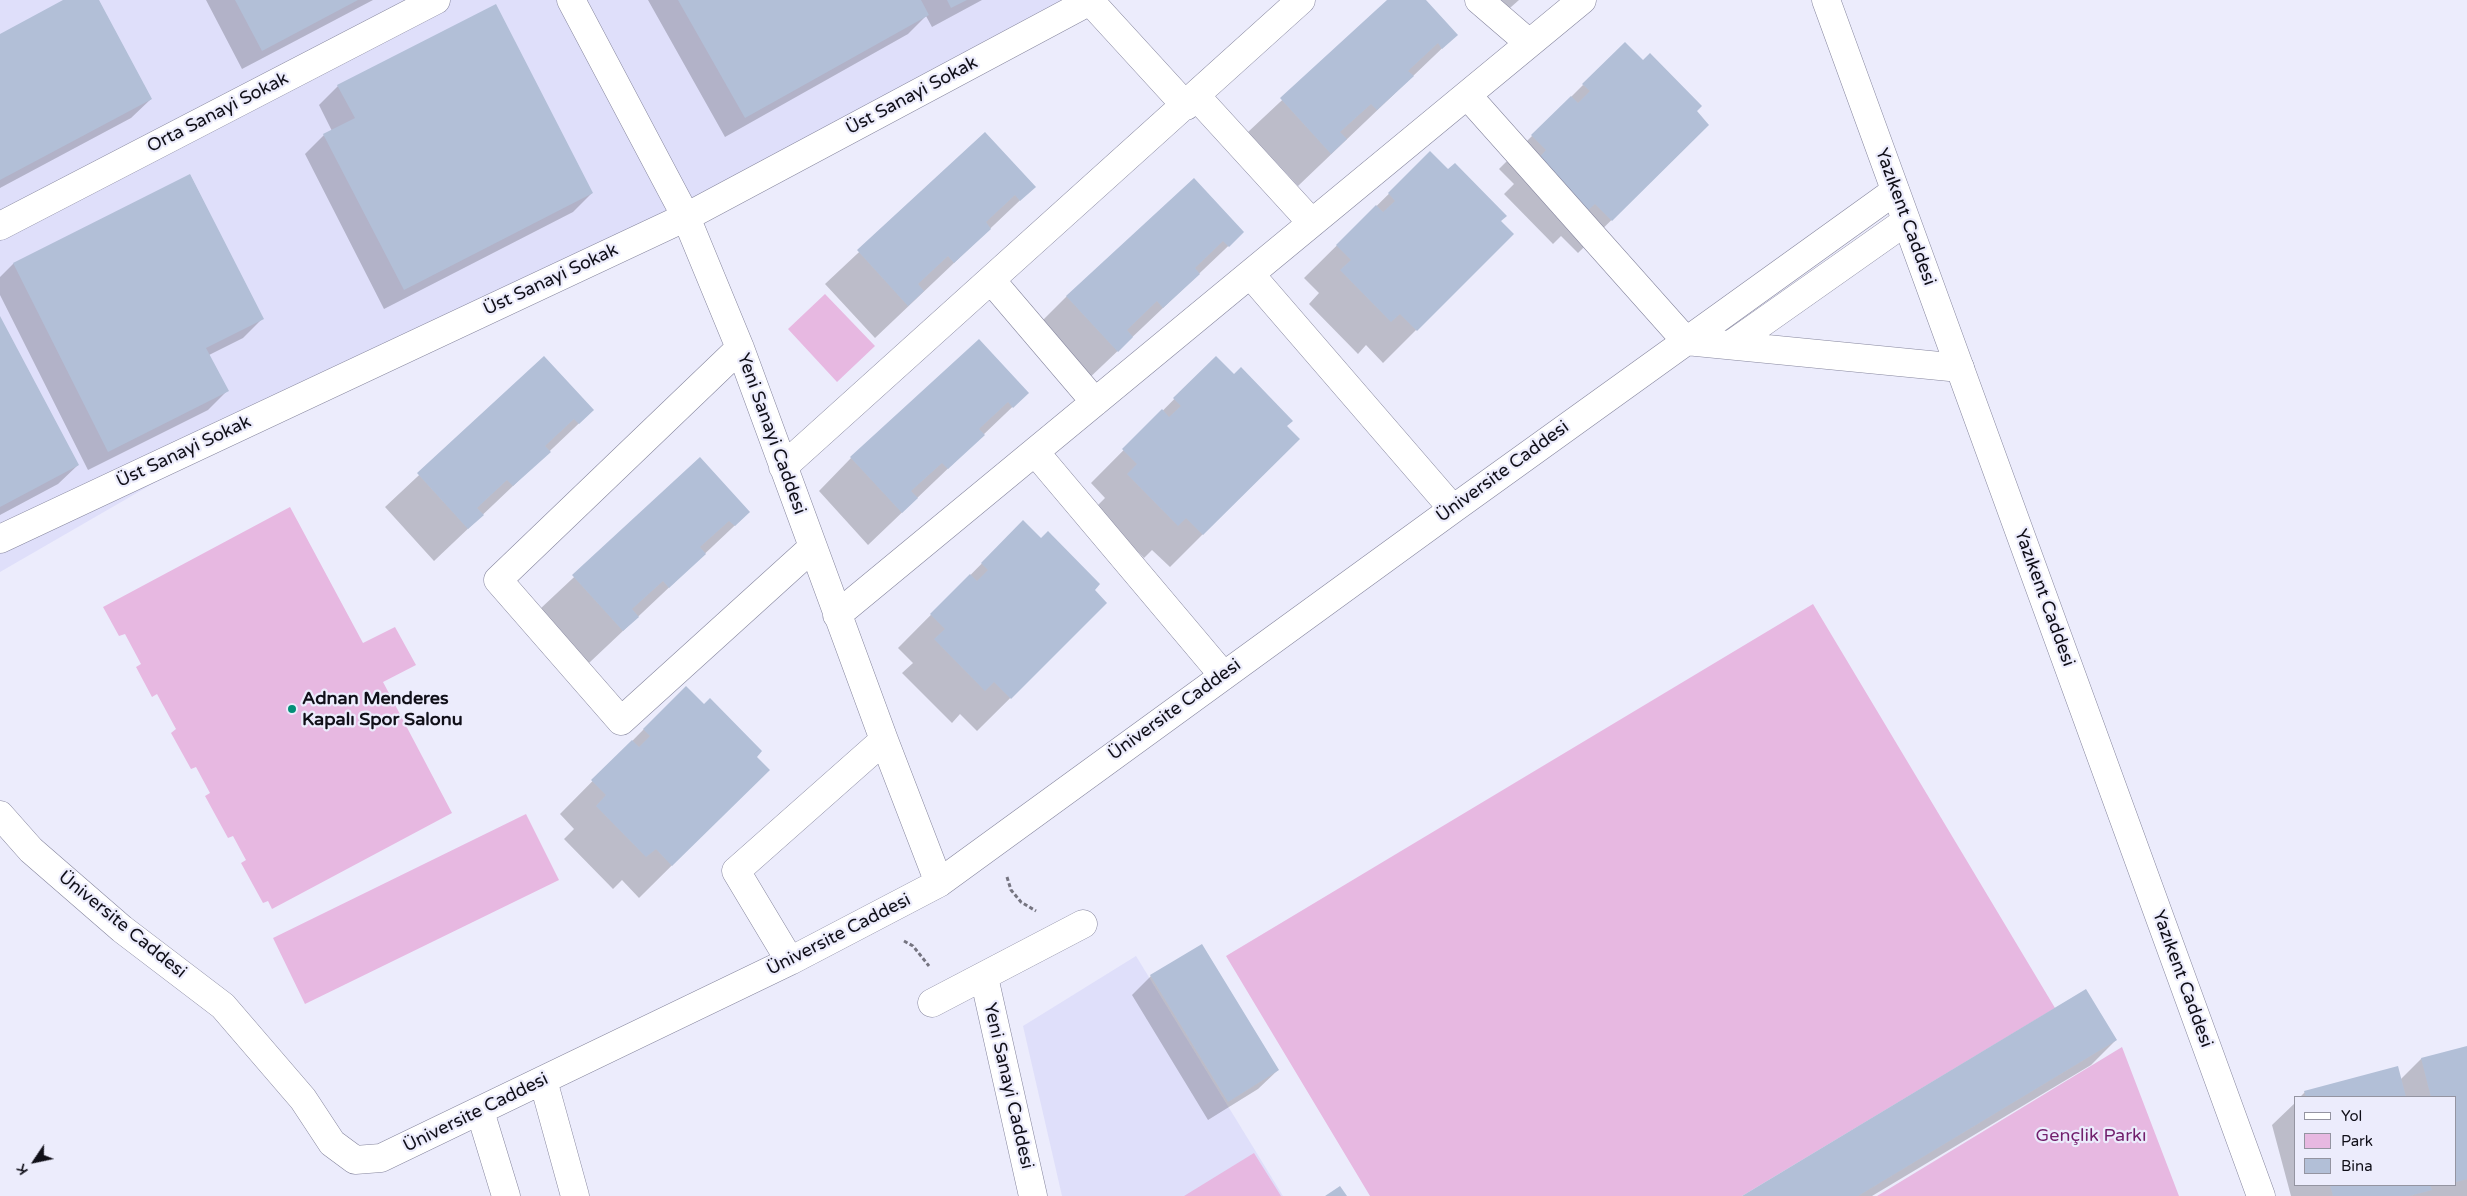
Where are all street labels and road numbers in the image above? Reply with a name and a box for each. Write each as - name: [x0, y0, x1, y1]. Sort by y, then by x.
- street label: Üst Sanayi Sokak: [842, 52, 982, 140]
- street label: Orta Sanayi Sokak: [144, 68, 292, 158]
- street label: Yazıkent Caddesi: [1870, 145, 1940, 289]
- street label: Üst Sanayi Sokak: [480, 239, 622, 321]
- street label: Yeni Sanayi Caddesi: [732, 350, 810, 518]
- street label: Üst Sanayi Sokak: [113, 411, 255, 493]
- street label: Üniversite Caddesi: [1432, 417, 1574, 527]
- street label: Yazıkent Caddesi: [2009, 526, 2079, 670]
- street label: Üniversite Caddesi: [1104, 655, 1246, 765]
- street label: Üniversite Caddesi: [54, 867, 190, 983]
- street label: Üniversite Caddesi: [763, 889, 915, 981]
- street label: Yazıkent Caddesi: [2147, 907, 2217, 1051]
- street label: Yeni Sanayi Caddesi: [978, 1001, 1038, 1171]
- street label: Üniversite Caddesi: [400, 1069, 552, 1157]

